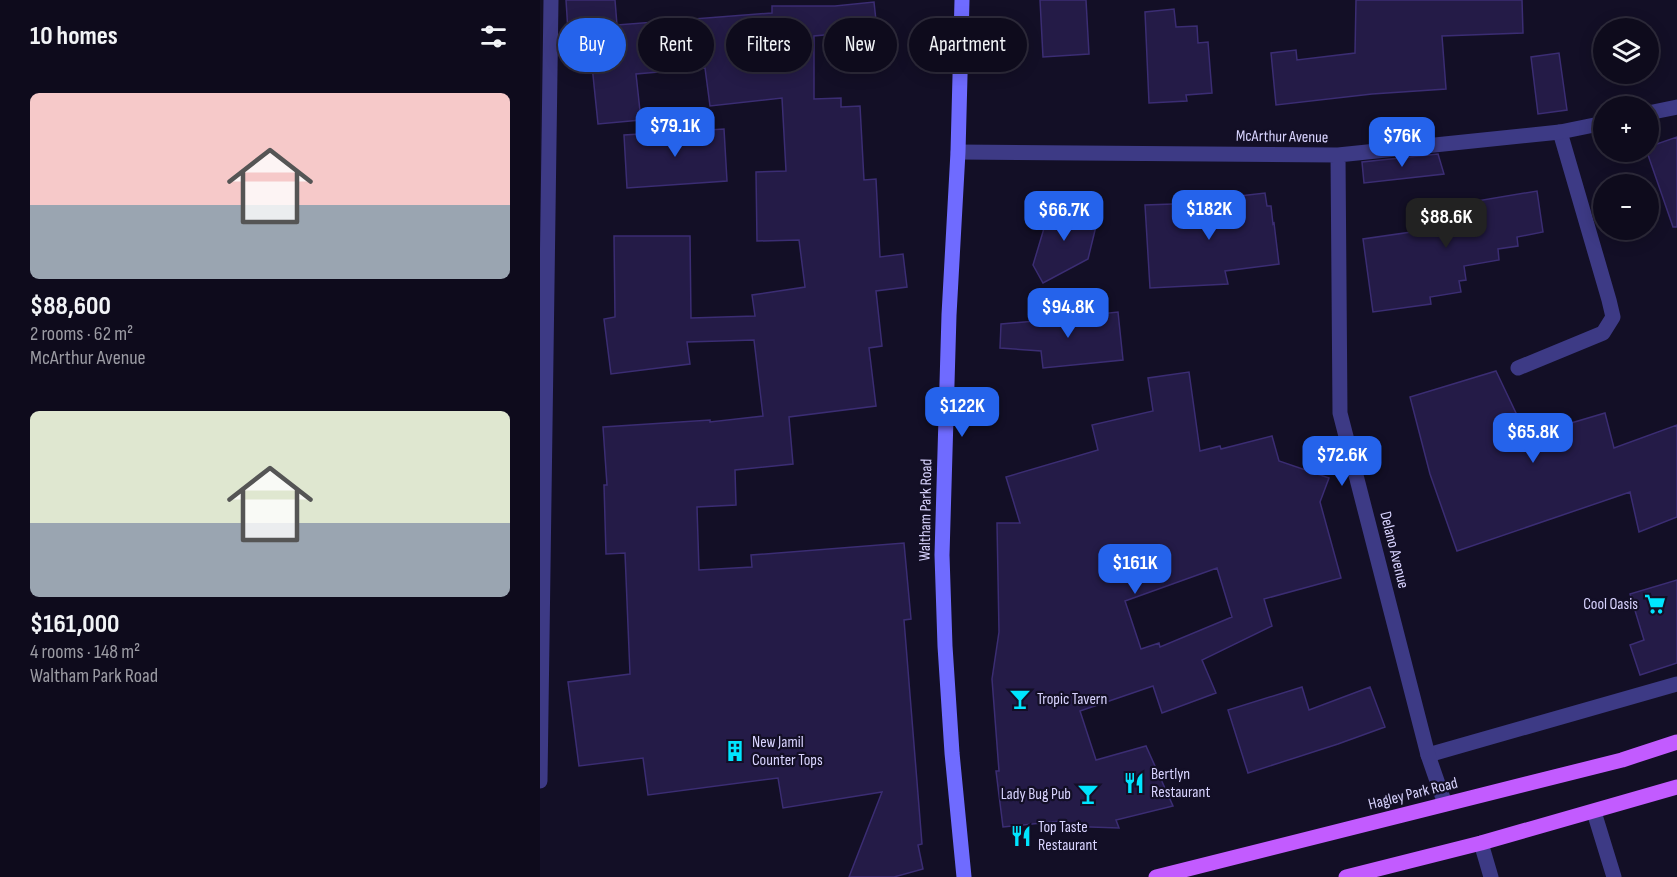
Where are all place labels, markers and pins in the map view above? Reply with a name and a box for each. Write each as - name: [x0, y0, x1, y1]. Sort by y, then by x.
- pin: $79.1K: [626, 107, 724, 158]
- pin: $76K: [1366, 117, 1438, 168]
- pin: $182K: [1167, 190, 1251, 241]
- pin: $66.7K: [1015, 191, 1113, 242]
- pin: $88.6K: [1397, 198, 1495, 249]
- pin: $94.8K: [1019, 288, 1117, 339]
- pin: $122K: [920, 387, 1004, 438]
- pin: $65.8K: [1484, 413, 1582, 464]
- pin: $72.6K: [1293, 436, 1391, 487]
- pin: $161K: [1093, 544, 1177, 595]
- supermarket icon: Cool Oasis: [1643, 592, 1667, 616]
- place label: Cool Oasis: [1583, 595, 1638, 614]
- bar icon: Tropic Tavern: [1008, 687, 1032, 711]
- place label: Tropic Tavern: [1037, 690, 1107, 709]
- place label: New Jamil Counter Tops: [752, 733, 823, 770]
- building icon: New Jamil Counter Tops: [723, 739, 747, 763]
- place label: Bertlyn Restaurant: [1151, 765, 1210, 802]
- restaurant icon: Bertlyn Restaurant: [1122, 771, 1146, 795]
- bar icon: Lady Bug Pub: [1076, 782, 1100, 806]
- place label: Lady Bug Pub: [1001, 785, 1071, 804]
- place label: Top Taste Restaurant: [1038, 818, 1097, 855]
- restaurant icon: Top Taste Restaurant: [1009, 824, 1033, 848]

